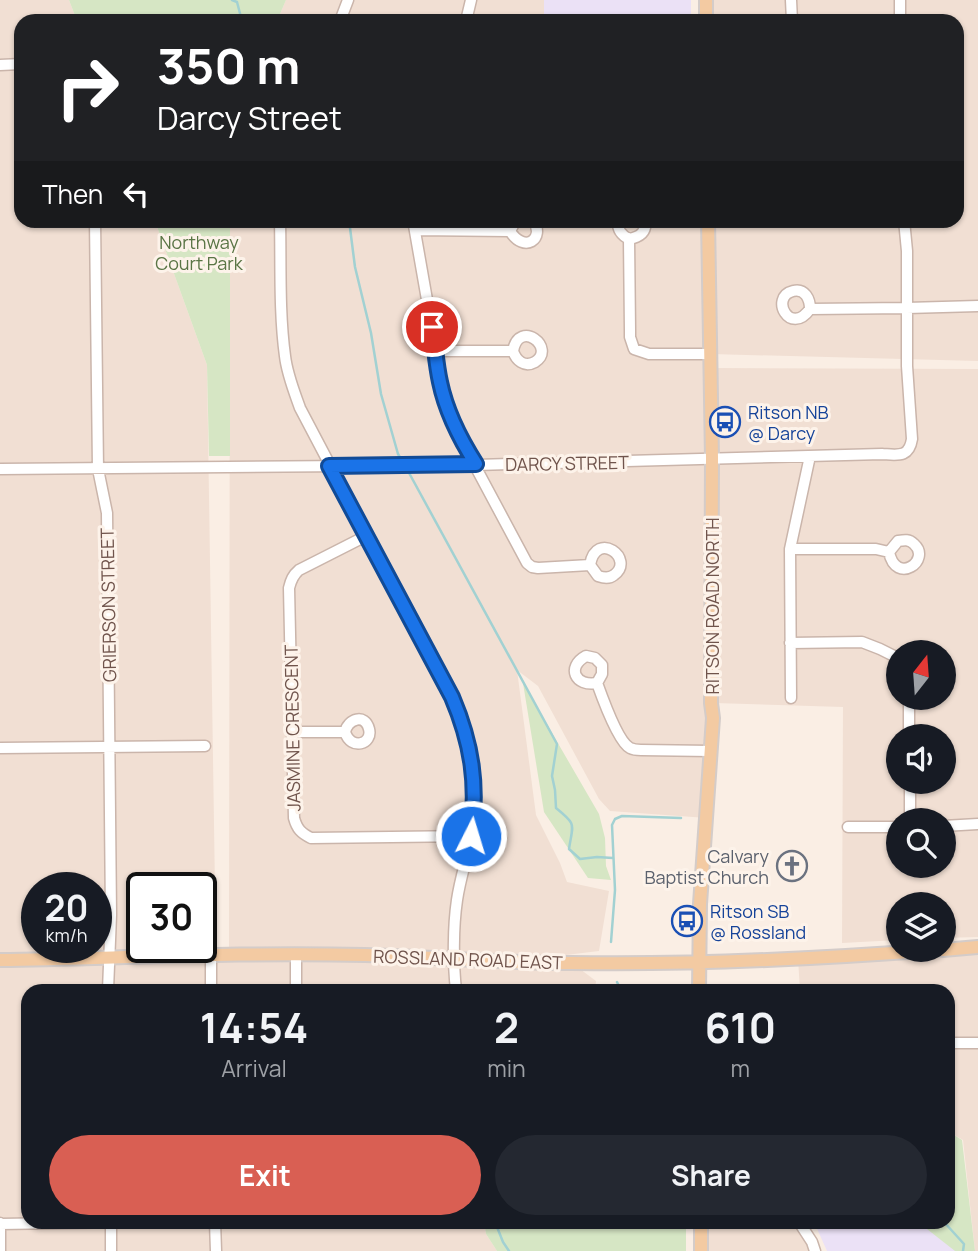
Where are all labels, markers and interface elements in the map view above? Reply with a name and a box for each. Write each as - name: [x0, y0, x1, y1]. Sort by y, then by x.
- text: 350 m: [157, 32, 300, 99]
- icon: right: [42, 42, 133, 133]
- text: Darcy Street: [157, 96, 342, 140]
- icon: left: [117, 175, 155, 213]
- text: Then: [42, 176, 103, 212]
- park label: Northway Court Park: [155, 230, 244, 275]
- pin: [402, 297, 462, 357]
- icon: arrive: [413, 308, 451, 346]
- place label: Ritson NB @ Darcy: [748, 400, 829, 445]
- bus stop icon: Ritson NB @ Darcy: [708, 405, 742, 439]
- street label: DARCY STREET: [505, 450, 629, 476]
- street label: RITSON ROAD NORTH: [700, 517, 724, 695]
- street label: GRIERSON STREET: [95, 527, 121, 682]
- north arrow: [886, 640, 956, 710]
- map controls: [886, 640, 956, 962]
- street label: JASMINE CRESCENT: [279, 644, 305, 812]
- button: sound: [886, 724, 956, 794]
- position arrow: [434, 799, 508, 873]
- button: search: [886, 808, 956, 878]
- place label: Calvary Baptist Church: [644, 844, 769, 889]
- church icon: Calvary Baptist Church: [775, 849, 809, 883]
- speed limit sign: 30: [126, 872, 217, 963]
- text: 20: [45, 884, 88, 932]
- button: layers: [886, 892, 956, 962]
- place label: Ritson SB @ Rossland: [710, 899, 806, 944]
- bus stop icon: Ritson SB @ Rossland: [670, 904, 704, 938]
- text: km/h: [46, 923, 87, 947]
- street label: ROSSLAND ROAD EAST: [373, 944, 563, 974]
- text: 14:54: [200, 998, 308, 1056]
- text: 2: [494, 998, 519, 1056]
- text: 610: [705, 998, 776, 1056]
- text: Arrival: [221, 1052, 287, 1084]
- text: min: [487, 1052, 526, 1084]
- text: m: [731, 1052, 750, 1084]
- button: Exit: [49, 1135, 481, 1215]
- button: Share: [495, 1135, 927, 1215]

